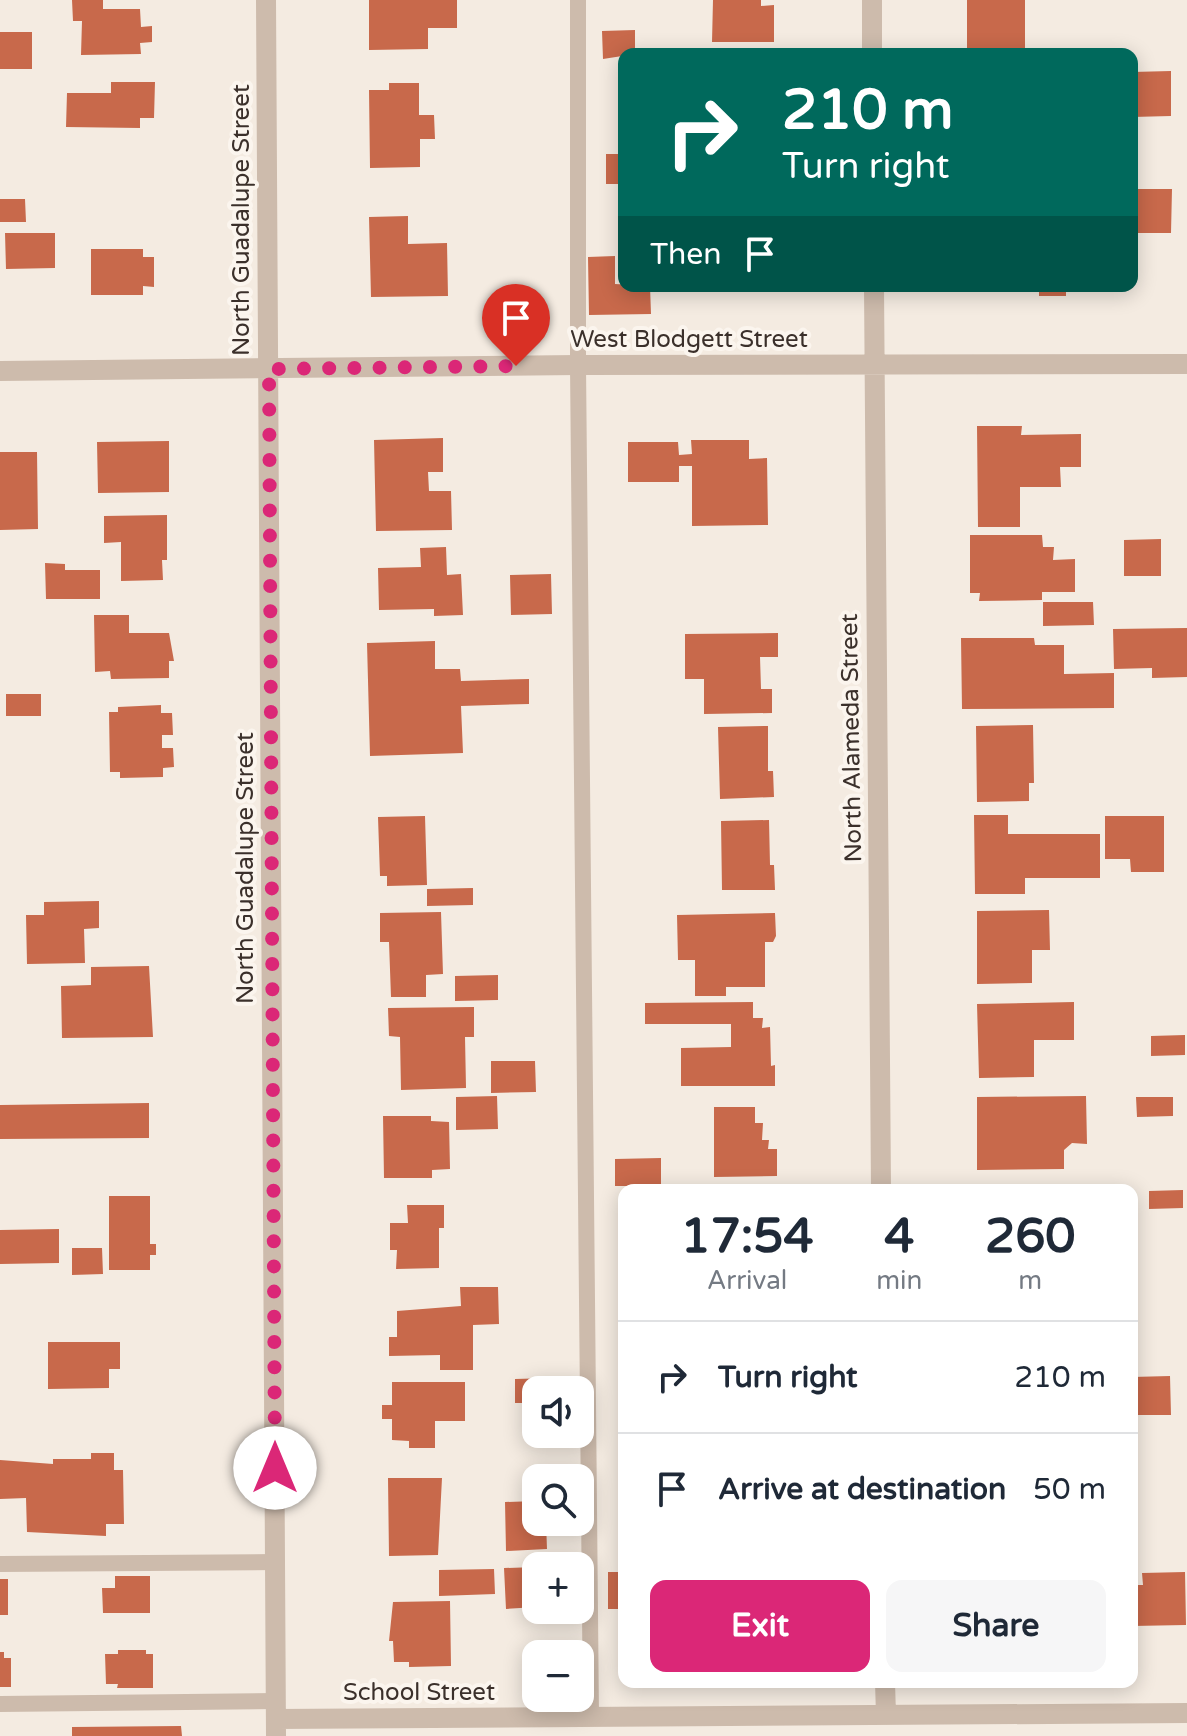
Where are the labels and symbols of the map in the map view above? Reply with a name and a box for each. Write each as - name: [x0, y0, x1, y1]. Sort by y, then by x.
- street label: North Guadalupe Street: [227, 84, 256, 356]
- pin: [482, 284, 550, 366]
- street label: West Blodgett Street: [570, 325, 808, 354]
- street label: North Alameda Street: [835, 613, 868, 863]
- street label: North Guadalupe Street: [231, 732, 260, 1004]
- position arrow: [233, 1426, 317, 1510]
- street label: School Street: [343, 1678, 495, 1707]

